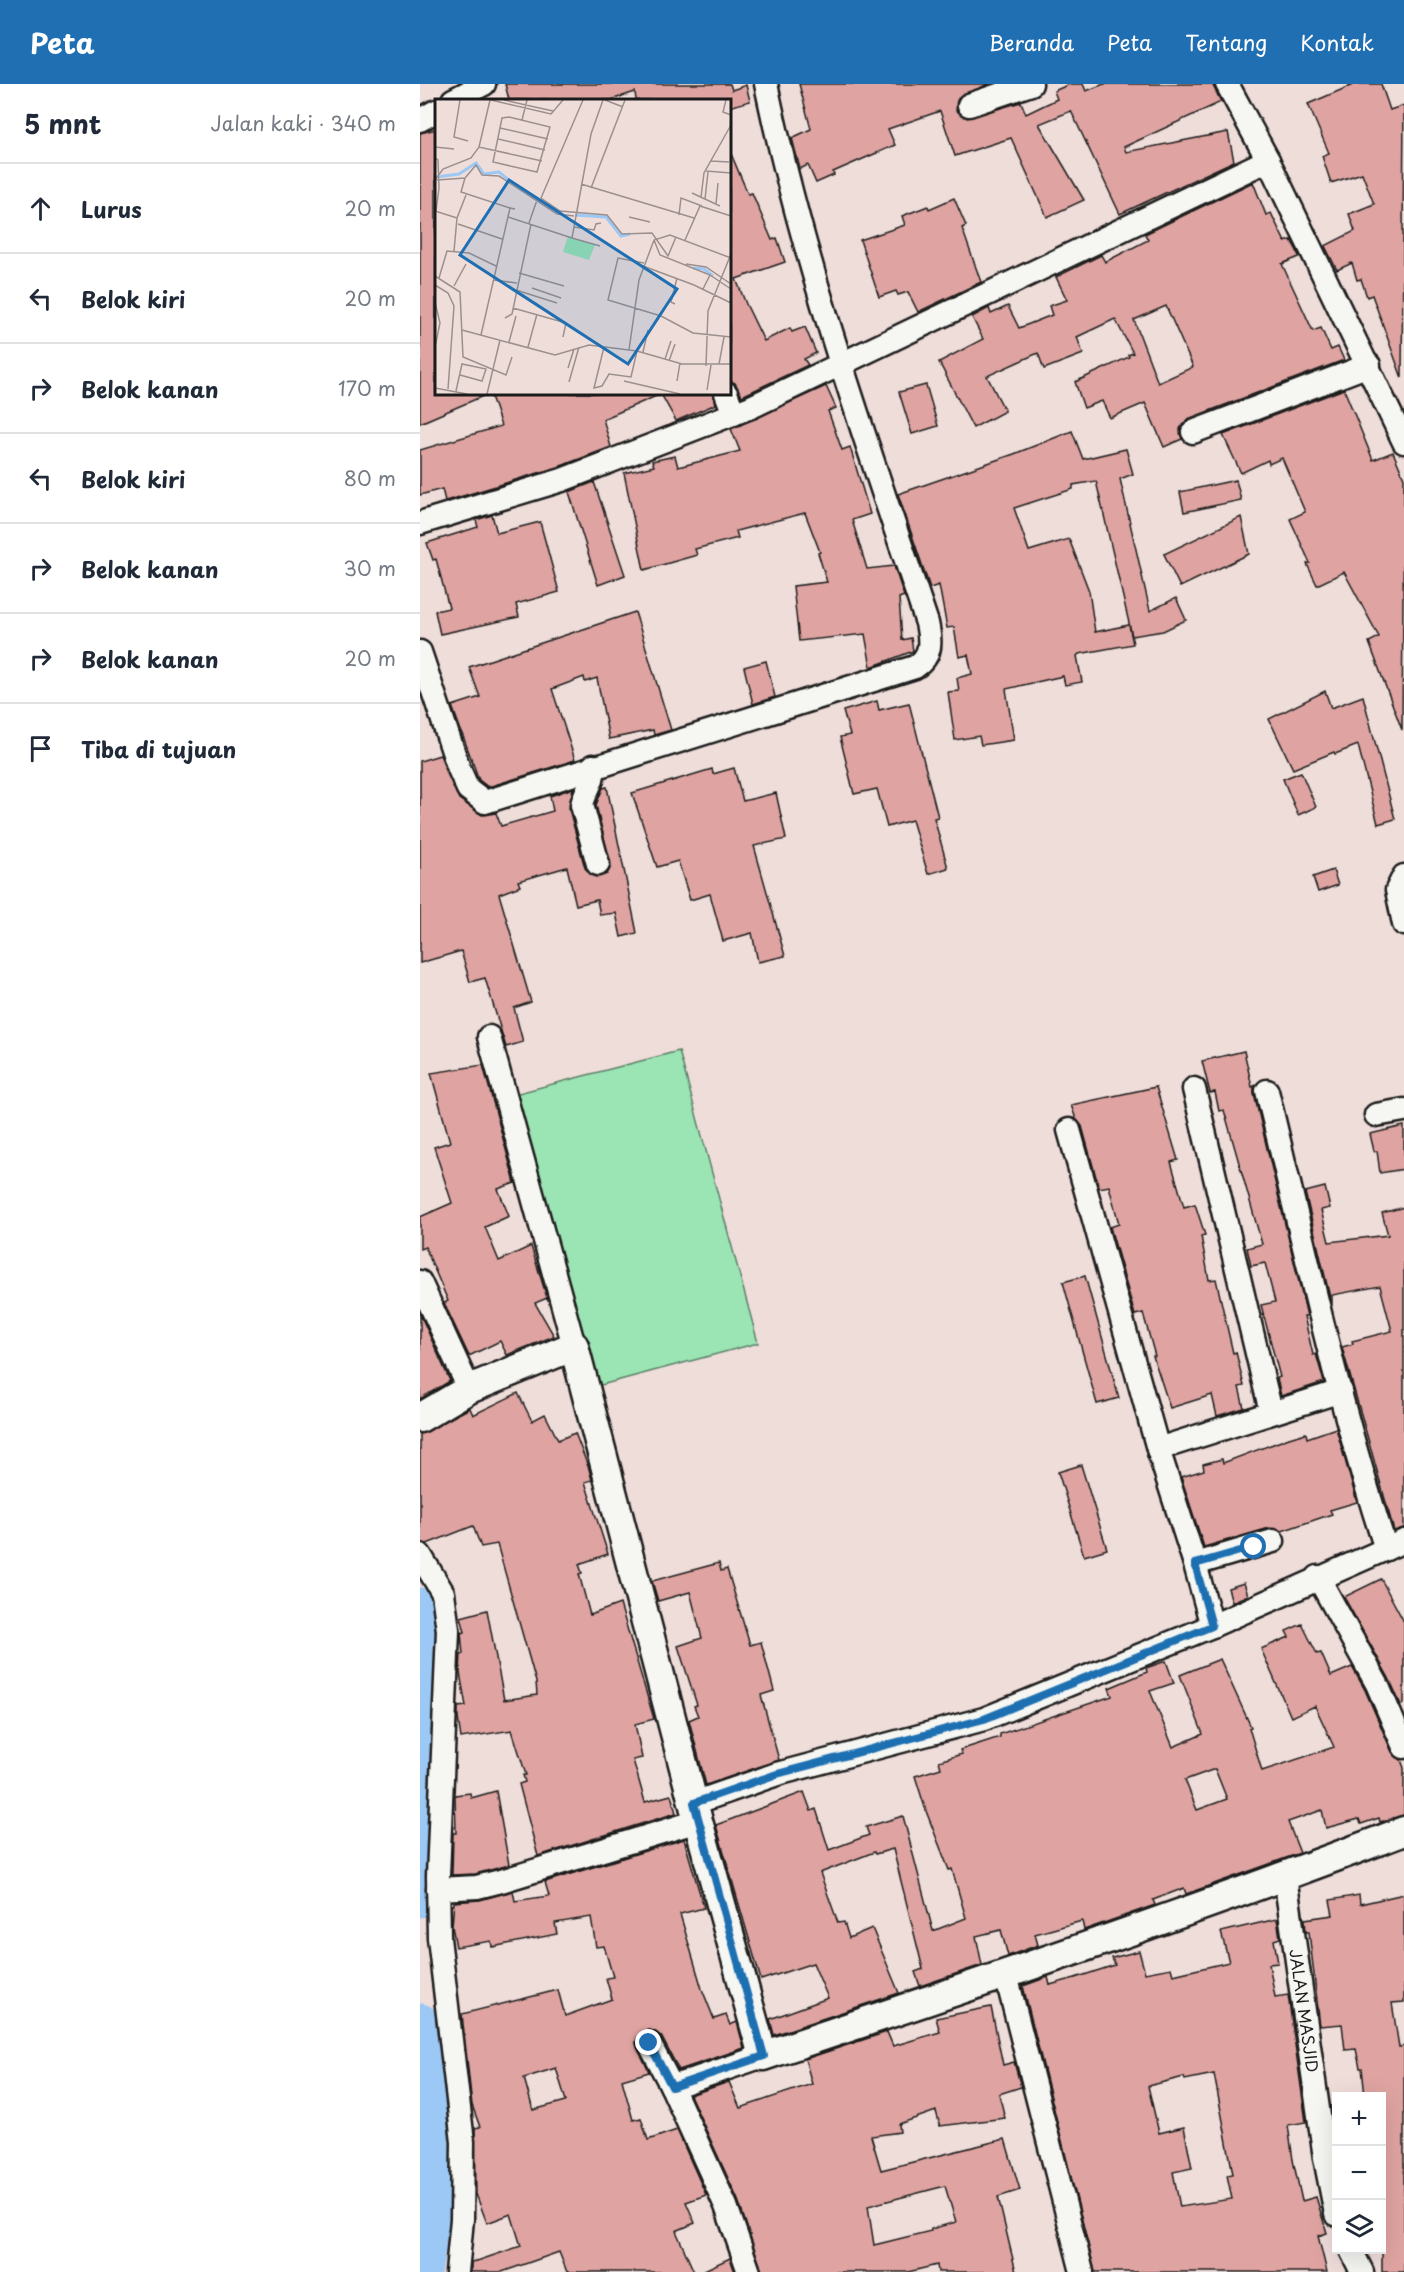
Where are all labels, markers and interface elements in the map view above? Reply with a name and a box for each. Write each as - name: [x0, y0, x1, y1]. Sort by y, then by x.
- text: Peta: [30, 21, 95, 64]
- text: Beranda: [989, 26, 1074, 58]
- text: Peta: [1107, 26, 1152, 58]
- text: Tentang: [1185, 26, 1267, 58]
- text: Kontak: [1300, 26, 1374, 58]
- inset map: [435, 99, 730, 394]
- text: 5 mnt: [24, 104, 101, 143]
- text: Jalan kaki · 340 m: [211, 108, 396, 138]
- icon: ahead: [24, 192, 57, 225]
- text: Lurus: [81, 192, 142, 225]
- text: 20 m: [344, 193, 396, 223]
- icon: left: [24, 282, 57, 315]
- text: Belok kiri: [81, 282, 185, 315]
- text: 20 m: [344, 283, 396, 313]
- icon: right: [24, 372, 57, 405]
- text: Belok kanan: [81, 372, 218, 405]
- text: 170 m: [338, 373, 396, 403]
- icon: left: [24, 462, 57, 495]
- text: Belok kiri: [81, 462, 185, 495]
- text: 80 m: [344, 463, 396, 493]
- icon: right: [24, 552, 57, 585]
- text: Belok kanan: [81, 552, 218, 585]
- text: 30 m: [343, 553, 396, 583]
- icon: right: [24, 642, 57, 675]
- text: Belok kanan: [81, 642, 218, 675]
- text: 20 m: [344, 643, 396, 673]
- icon: arrive: [24, 732, 57, 765]
- text: Tiba di tujuan: [81, 732, 236, 765]
- route start: [1240, 1533, 1266, 1559]
- street label: JALAN MASJID: [1284, 1947, 1326, 2074]
- route end: [635, 2029, 661, 2055]
- map controls: [1332, 2092, 1386, 2254]
- button: +: [1332, 2092, 1386, 2146]
- button: −: [1332, 2146, 1386, 2200]
- button: layers: [1332, 2200, 1386, 2254]

